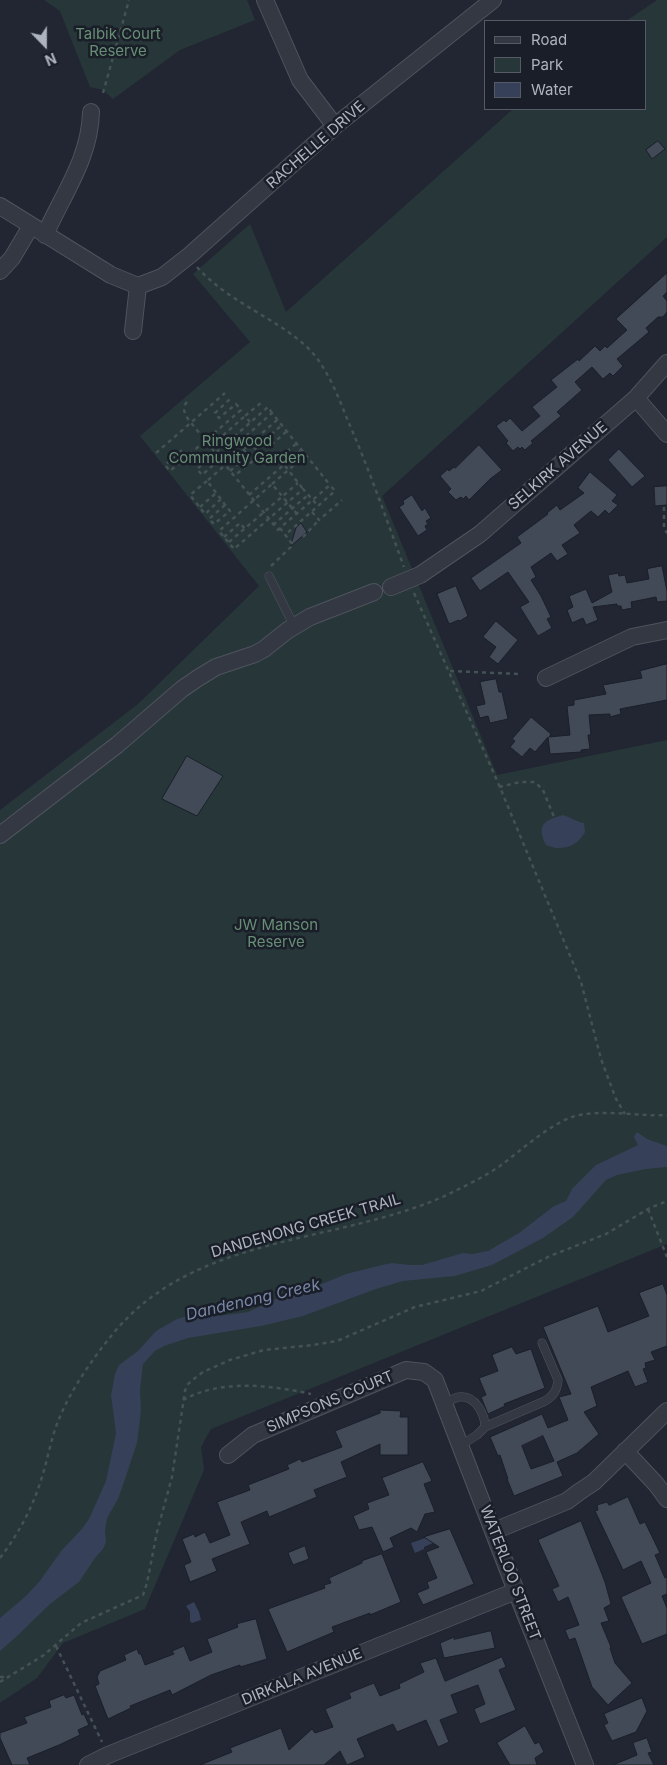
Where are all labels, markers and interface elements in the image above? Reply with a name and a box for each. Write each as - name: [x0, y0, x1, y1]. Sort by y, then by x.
- north arrow: [20, 20, 70, 70]
- legend: [484, 20, 647, 110]
- park label: Talbik Court Reserve: [75, 25, 161, 60]
- text: Road: [531, 30, 567, 49]
- text: N: [43, 49, 59, 69]
- text: Park: [531, 55, 563, 74]
- text: Water: [531, 80, 573, 99]
- street label: RACHELLE DRIVE: [263, 97, 369, 193]
- street label: SELKIRK AVENUE: [505, 418, 611, 514]
- park label: Ringwood Community Garden: [168, 432, 306, 467]
- park label: JW Manson Reserve: [234, 916, 318, 951]
- street label: DANDENONG CREEK TRAIL: [209, 1190, 403, 1262]
- water label: Dandenong Creek: [184, 1275, 322, 1325]
- street label: SIMPSONS COURT: [264, 1367, 396, 1437]
- street label: WATERLOO STREET: [476, 1503, 544, 1643]
- street label: DIRKALA AVENUE: [239, 1645, 365, 1709]

